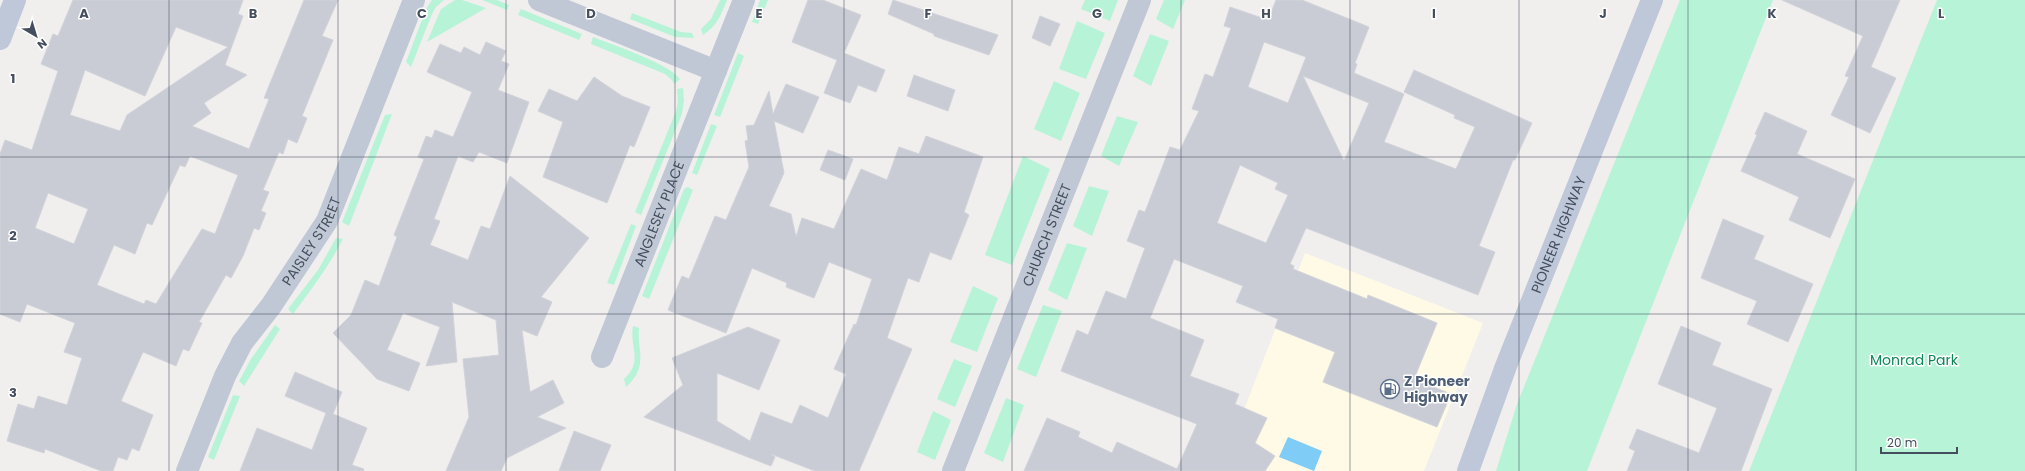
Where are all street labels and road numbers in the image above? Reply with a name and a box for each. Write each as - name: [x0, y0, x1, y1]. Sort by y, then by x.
- street label: ANGLESEY PLACE: [629, 158, 689, 270]
- street label: PIONEER HIGHWAY: [1526, 173, 1591, 296]
- street label: CHURCH STREET: [1017, 180, 1076, 289]
- street label: PAISLEY STREET: [277, 194, 346, 290]

